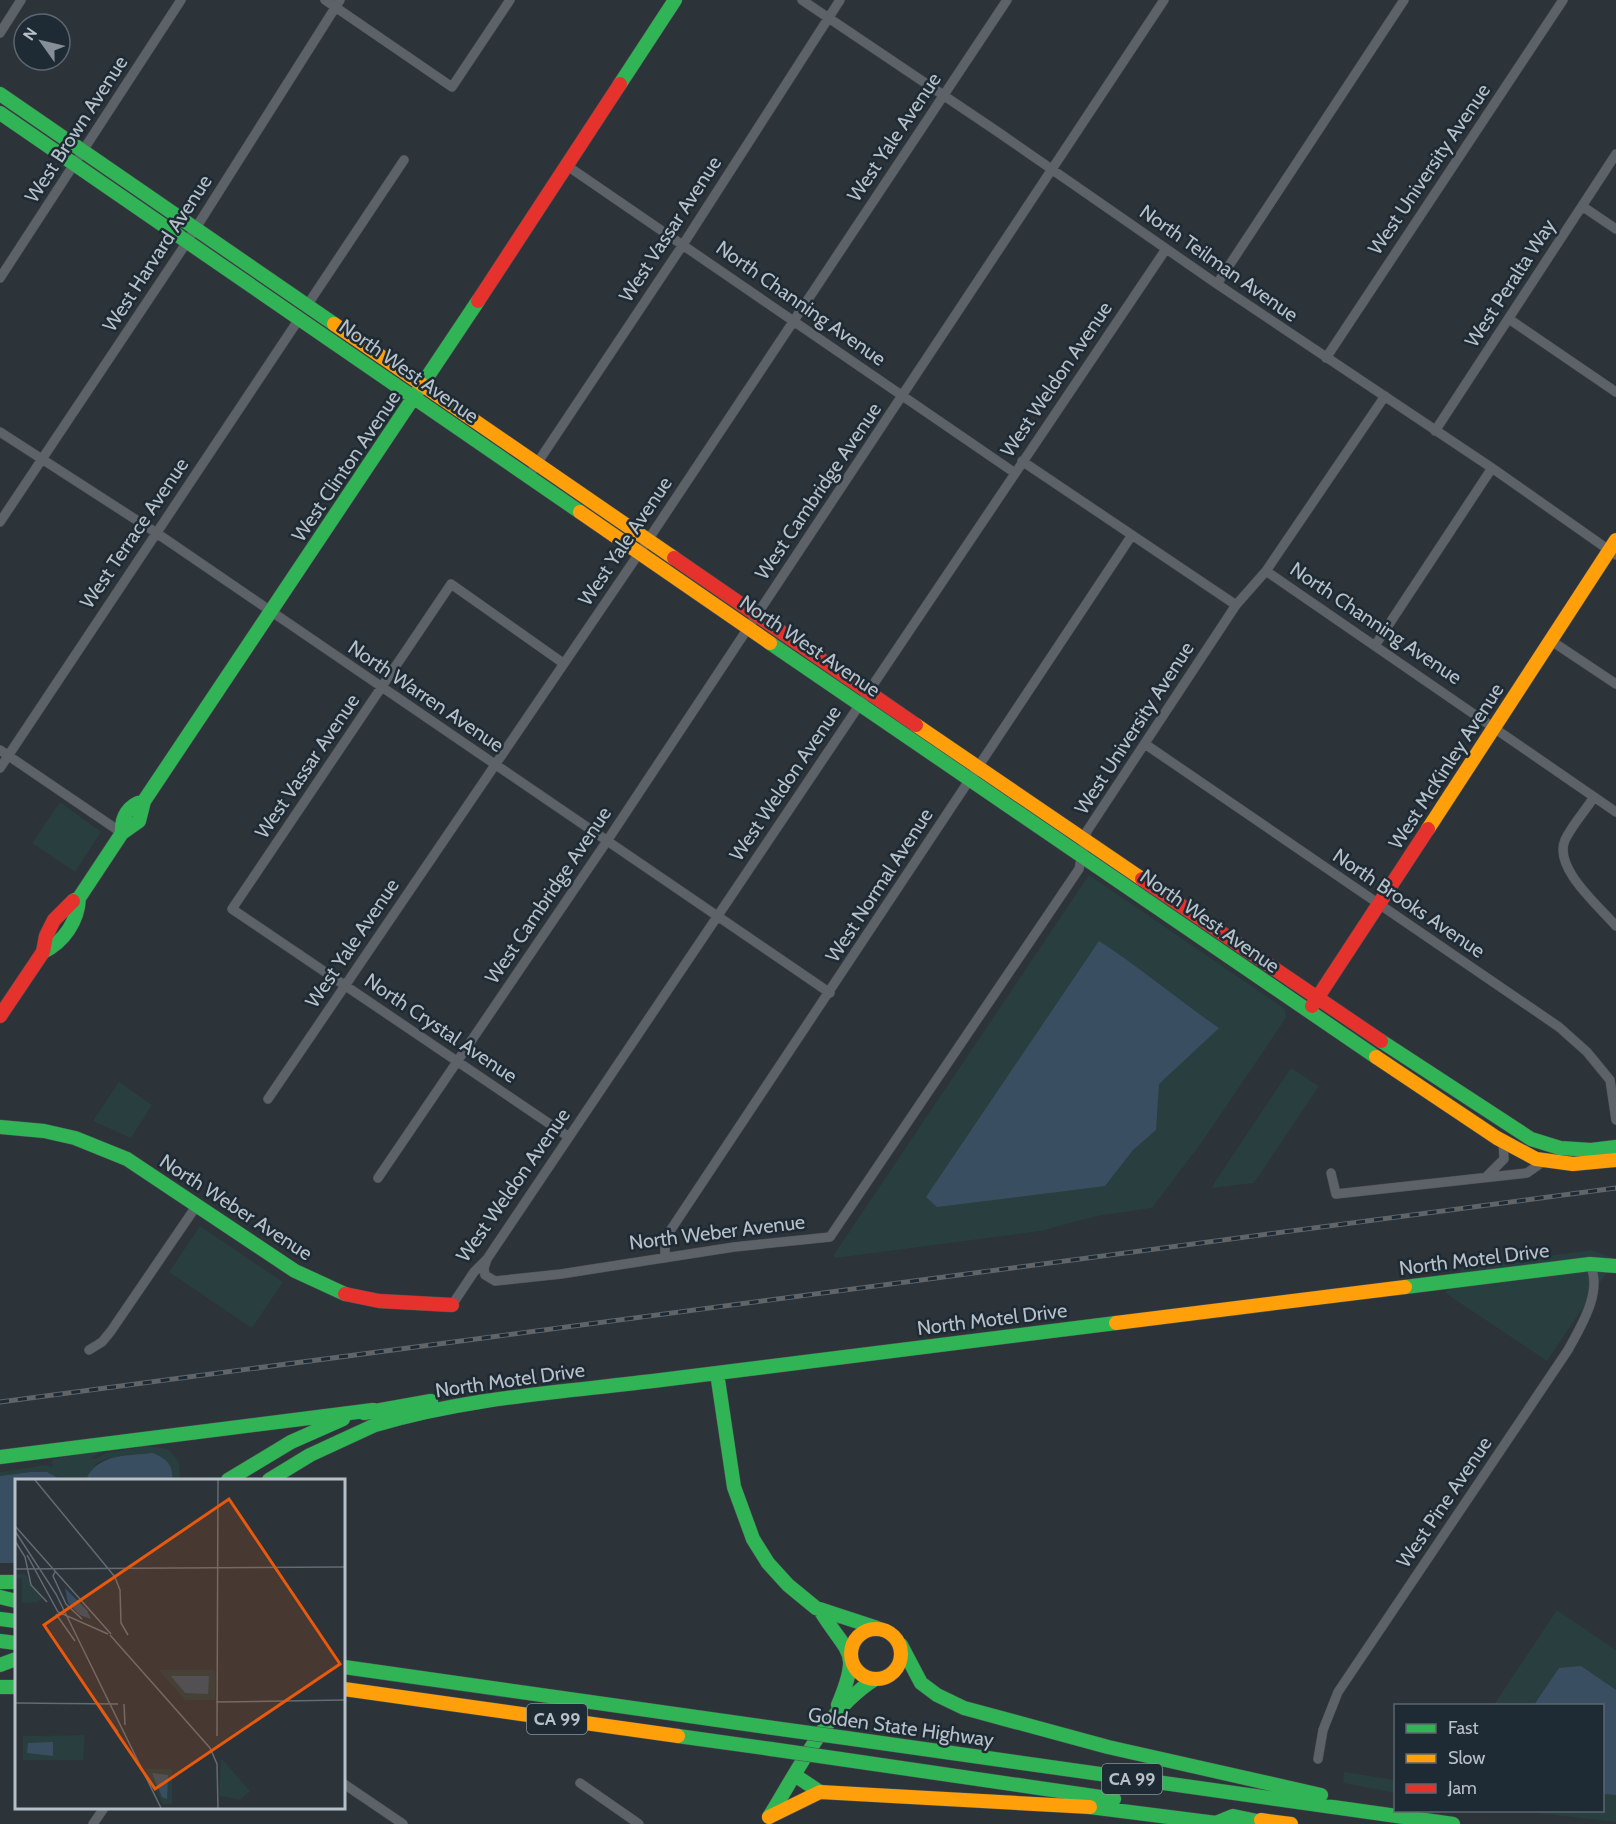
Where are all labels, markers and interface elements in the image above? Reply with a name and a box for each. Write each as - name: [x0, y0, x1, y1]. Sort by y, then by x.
- north arrow: [12, 12, 72, 72]
- text: N: [19, 24, 41, 44]
- street label: West Brown Avenue: [20, 51, 132, 207]
- street label: West Yale Avenue: [842, 68, 946, 206]
- street label: West University Avenue: [1363, 79, 1495, 259]
- street label: West Vassar Avenue: [614, 151, 726, 307]
- street label: West Harvard Avenue: [97, 170, 217, 336]
- street label: North Teilman Avenue: [1135, 199, 1303, 327]
- street label: West Peralta Way: [1460, 214, 1560, 352]
- street label: North Channing Avenue: [712, 235, 890, 371]
- street label: West Weldon Avenue: [995, 297, 1117, 461]
- street label: North West Avenue: [335, 314, 483, 428]
- street label: West Clinton Avenue: [287, 386, 405, 546]
- street label: West Cambridge Avenue: [750, 398, 886, 584]
- street label: West Terrace Avenue: [75, 453, 193, 613]
- street label: West Yale Avenue: [573, 472, 677, 610]
- street label: North Channing Avenue: [1286, 557, 1466, 689]
- street label: North West Avenue: [735, 590, 885, 702]
- street label: North Warren Avenue: [344, 635, 508, 757]
- street label: West University Avenue: [1069, 637, 1199, 819]
- street label: West McKinley Avenue: [1383, 679, 1509, 853]
- street label: West Vassar Avenue: [250, 689, 364, 843]
- street label: West Weldon Avenue: [724, 701, 846, 865]
- street label: West Cambridge Avenue: [480, 802, 616, 988]
- street label: West Normal Avenue: [820, 803, 938, 967]
- street label: North Brooks Avenue: [1328, 843, 1490, 963]
- street label: North West Avenue: [1136, 864, 1284, 978]
- street label: West Yale Avenue: [300, 874, 404, 1012]
- street label: North Crystal Avenue: [360, 968, 522, 1088]
- street label: West Weldon Avenue: [451, 1104, 575, 1266]
- street label: North Weber Avenue: [155, 1149, 317, 1265]
- street label: North Weber Avenue: [628, 1209, 806, 1255]
- street label: North Motel Drive: [1398, 1238, 1550, 1280]
- street label: North Motel Drive: [916, 1298, 1068, 1340]
- street label: North Motel Drive: [434, 1358, 586, 1402]
- street label: West Pine Avenue: [1391, 1432, 1497, 1572]
- inset map: [15, 1479, 345, 1809]
- street label: Golden State Highway: [807, 1702, 995, 1752]
- road number: CA 99: [527, 1704, 587, 1734]
- legend: [1394, 1704, 1604, 1812]
- text: Fast: [1448, 1717, 1479, 1739]
- text: Slow: [1448, 1747, 1485, 1769]
- road number: CA 99: [1102, 1764, 1162, 1794]
- text: Jam: [1447, 1777, 1477, 1799]

